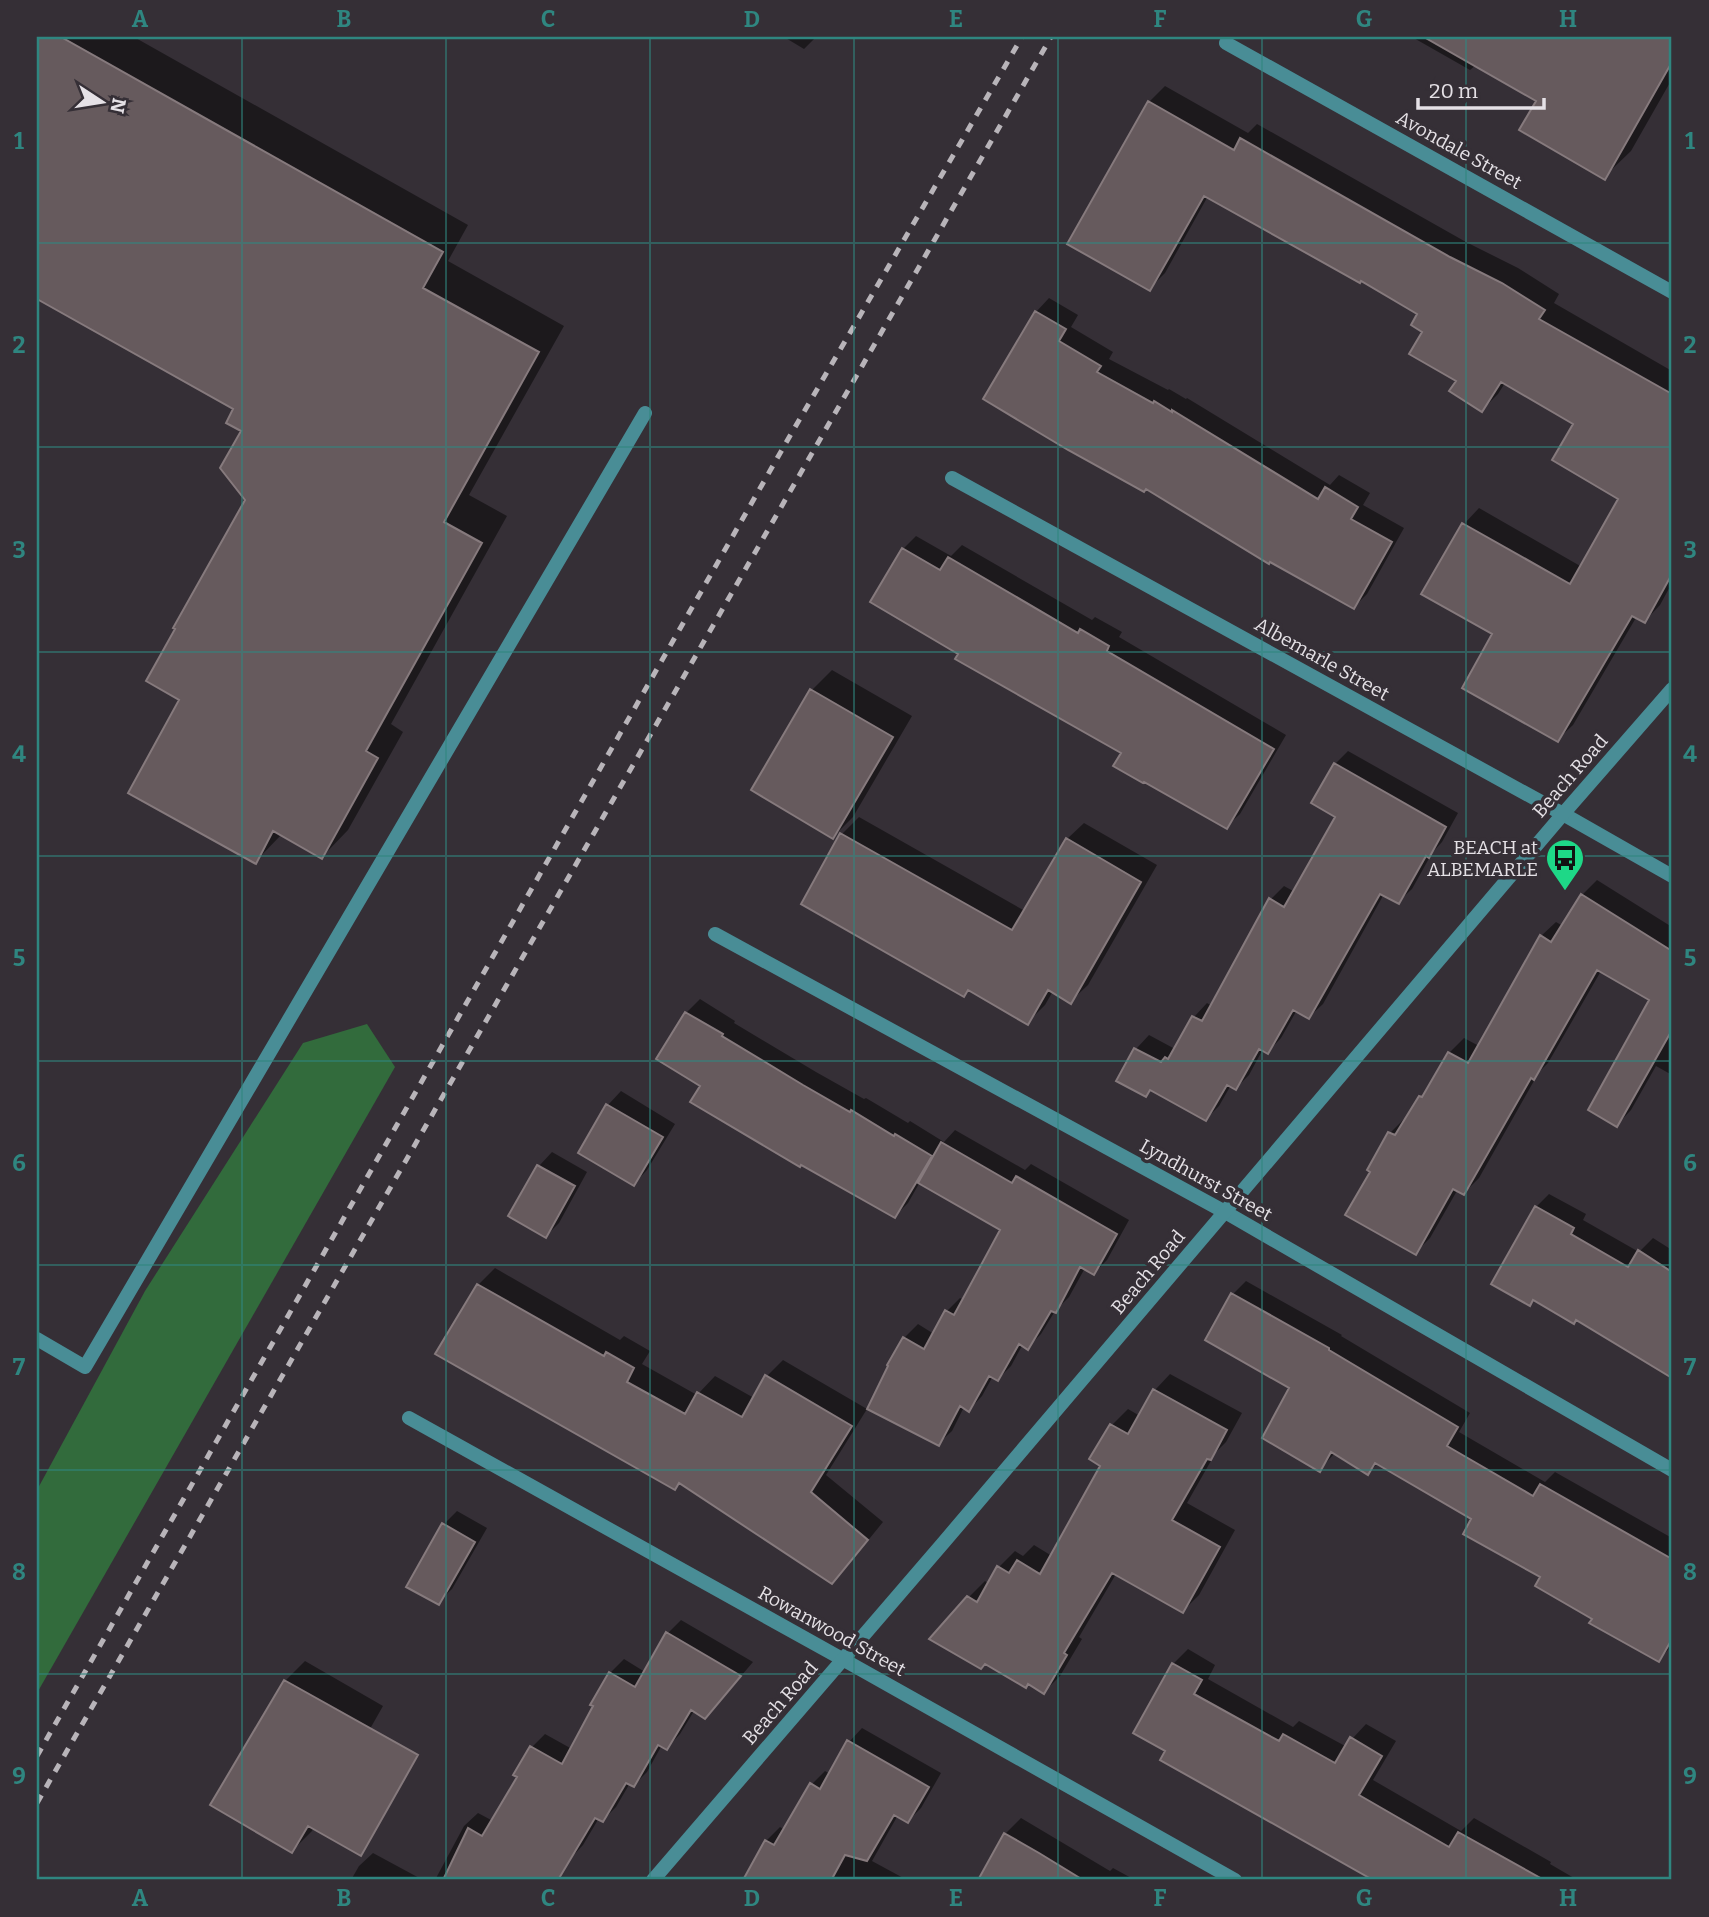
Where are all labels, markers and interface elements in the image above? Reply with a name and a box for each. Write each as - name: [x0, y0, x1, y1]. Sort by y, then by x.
- text: A: [132, 5, 149, 33]
- text: B: [337, 5, 351, 33]
- text: C: [541, 5, 555, 33]
- text: D: [744, 5, 760, 33]
- text: E: [949, 5, 963, 33]
- text: F: [1154, 5, 1167, 33]
- text: G: [1356, 5, 1373, 33]
- text: H: [1559, 5, 1577, 33]
- north arrow: [66, 66, 136, 136]
- scale bar: [1418, 66, 1544, 110]
- text: 20 m: [1429, 78, 1478, 104]
- text: N: [105, 96, 131, 115]
- street label: Avondale Street: [1392, 106, 1526, 194]
- text: 1: [14, 127, 24, 155]
- text: 1: [1685, 127, 1695, 155]
- text: 2: [13, 331, 26, 359]
- text: 2: [1684, 331, 1697, 359]
- text: 3: [12, 536, 26, 564]
- text: 3: [1683, 536, 1697, 564]
- street label: Albemarle Street: [1251, 613, 1393, 705]
- street label: Beach Road: [1528, 730, 1612, 822]
- text: 4: [12, 740, 26, 768]
- text: 4: [1683, 740, 1697, 768]
- place label: BEACH at ALBEMARLE: [1427, 836, 1538, 881]
- bus stop icon: BEACH at ALBEMARLE: [1544, 837, 1586, 892]
- text: 5: [13, 944, 25, 972]
- text: 5: [1684, 944, 1696, 972]
- street label: Lyndhurst Street: [1136, 1134, 1276, 1226]
- text: 6: [12, 1149, 26, 1177]
- text: 6: [1683, 1149, 1697, 1177]
- street label: Beach Road: [1106, 1225, 1190, 1319]
- text: 7: [13, 1353, 26, 1381]
- text: 7: [1684, 1353, 1697, 1381]
- text: 8: [12, 1558, 26, 1586]
- text: 8: [1683, 1558, 1697, 1586]
- street label: Rowanwood Street: [754, 1581, 910, 1681]
- street label: Beach Road: [738, 1657, 822, 1749]
- text: 9: [12, 1762, 26, 1790]
- text: 9: [1683, 1762, 1697, 1790]
- text: A: [132, 1884, 149, 1912]
- text: B: [337, 1884, 351, 1912]
- text: C: [541, 1884, 555, 1912]
- text: D: [744, 1884, 760, 1912]
- text: E: [949, 1884, 963, 1912]
- text: F: [1154, 1884, 1167, 1912]
- text: G: [1356, 1884, 1373, 1912]
- text: H: [1559, 1884, 1577, 1912]

